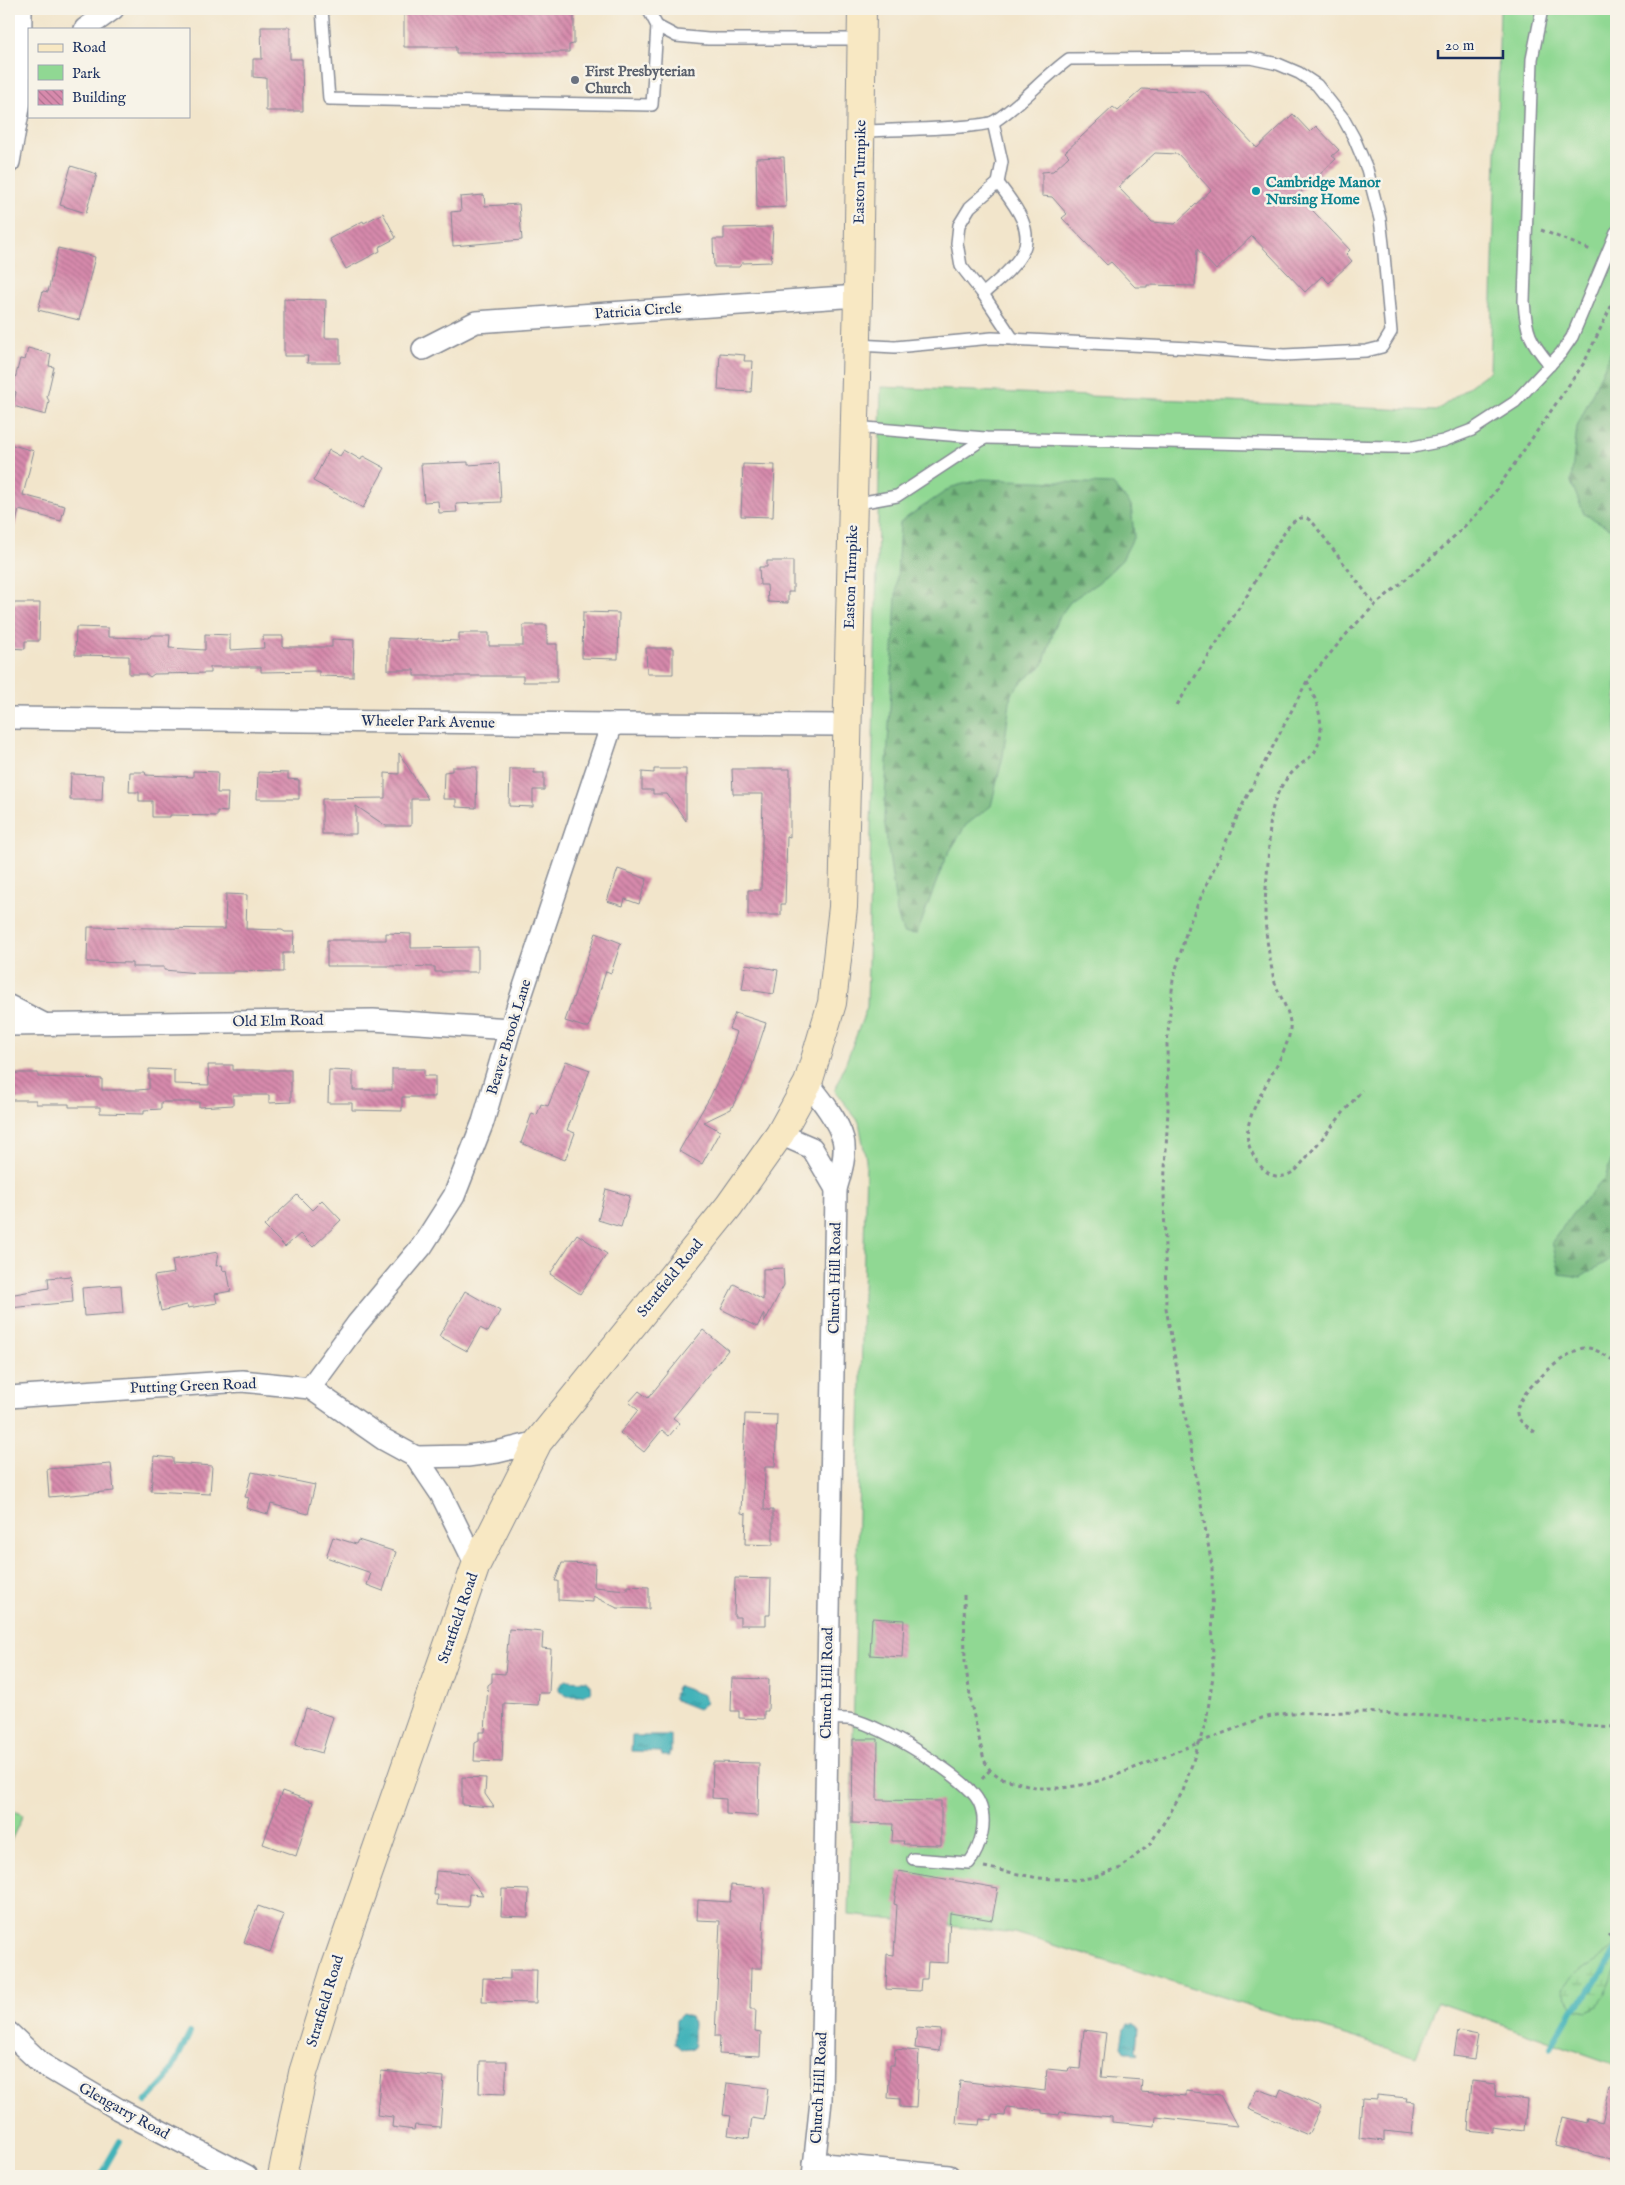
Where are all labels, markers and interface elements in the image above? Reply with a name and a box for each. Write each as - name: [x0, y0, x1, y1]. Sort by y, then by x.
- legend: [28, 28, 190, 118]
- scale bar: [1438, 28, 1502, 60]
- text: 20 m: [1445, 36, 1475, 55]
- text: Road: [72, 38, 107, 57]
- place label: First Presbyterian Church: [585, 62, 695, 98]
- text: Park: [72, 64, 102, 83]
- marker: First Presbyterian Church: [569, 74, 581, 86]
- text: Building: [72, 88, 127, 107]
- street label: Easton Turnpike: [850, 120, 870, 224]
- place label: Cambridge Manor Nursing Home: [1265, 173, 1381, 209]
- marker: Cambridge Manor Nursing Home: [1250, 185, 1262, 197]
- street label: Patricia Circle: [594, 298, 682, 324]
- street label: Easton Turnpike: [840, 524, 862, 629]
- street label: Wheeler Park Avenue: [361, 711, 495, 733]
- street label: Beaver Brook Lane: [482, 977, 536, 1097]
- street label: Old Elm Road: [232, 1011, 325, 1031]
- street label: Church Hill Road: [825, 1221, 845, 1334]
- street label: Stratfield Road: [633, 1234, 708, 1321]
- street label: Putting Green Road: [129, 1374, 258, 1398]
- street label: Stratfield Road: [434, 1569, 483, 1666]
- street label: Church Hill Road: [817, 1626, 837, 1739]
- street label: Stratfield Road: [302, 1952, 348, 2049]
- street label: Church Hill Road: [807, 2031, 831, 2144]
- street label: Glengarry Road: [75, 2078, 174, 2144]

